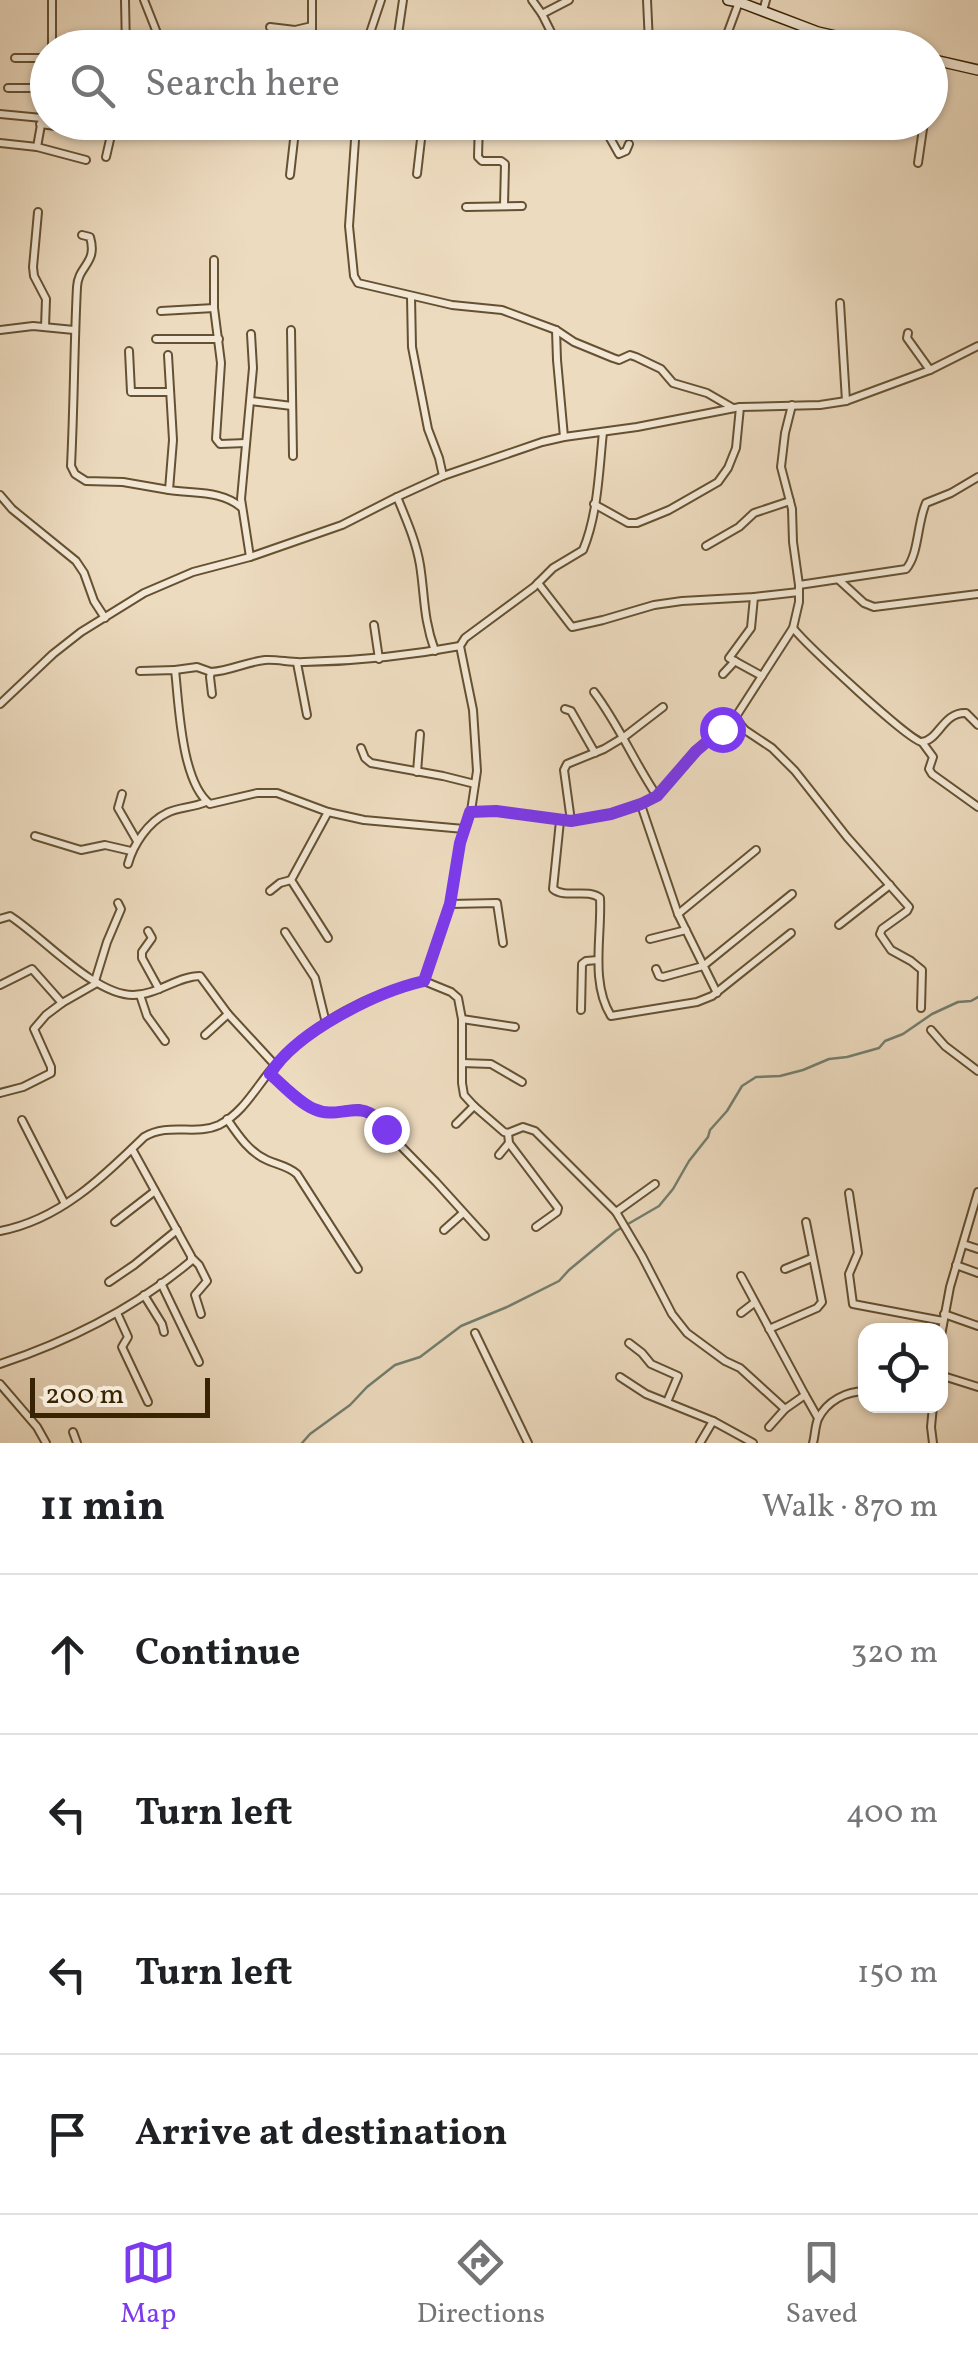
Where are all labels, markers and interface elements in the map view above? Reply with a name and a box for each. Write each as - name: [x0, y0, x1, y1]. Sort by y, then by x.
- search box: [30, 30, 948, 140]
- icon: search: [65, 58, 120, 113]
- text: Search here: [145, 59, 340, 112]
- route start: [700, 707, 746, 753]
- route end: [364, 1107, 410, 1153]
- map controls: [858, 1323, 948, 1413]
- button: locate: [858, 1323, 948, 1413]
- scale bar: [30, 1373, 210, 1418]
- text: 200 m: [45, 1376, 124, 1415]
- text: 11 min: [40, 1479, 165, 1538]
- text: Walk · 870 m: [762, 1486, 938, 1530]
- icon: ahead: [40, 1627, 95, 1682]
- text: Continue: [135, 1628, 300, 1681]
- text: 320 m: [851, 1632, 938, 1676]
- icon: left: [40, 1787, 95, 1842]
- text: Turn left: [135, 1788, 292, 1841]
- text: 400 m: [846, 1792, 938, 1836]
- icon: left: [40, 1947, 95, 2002]
- text: Turn left: [135, 1948, 292, 2001]
- text: 150 m: [857, 1952, 938, 1996]
- icon: arrive: [40, 2107, 95, 2162]
- text: Arrive at destination: [135, 2108, 508, 2161]
- tab: Map: [120, 2235, 176, 2334]
- tab: Directions: [417, 2235, 545, 2334]
- tab: Saved: [786, 2235, 858, 2334]

